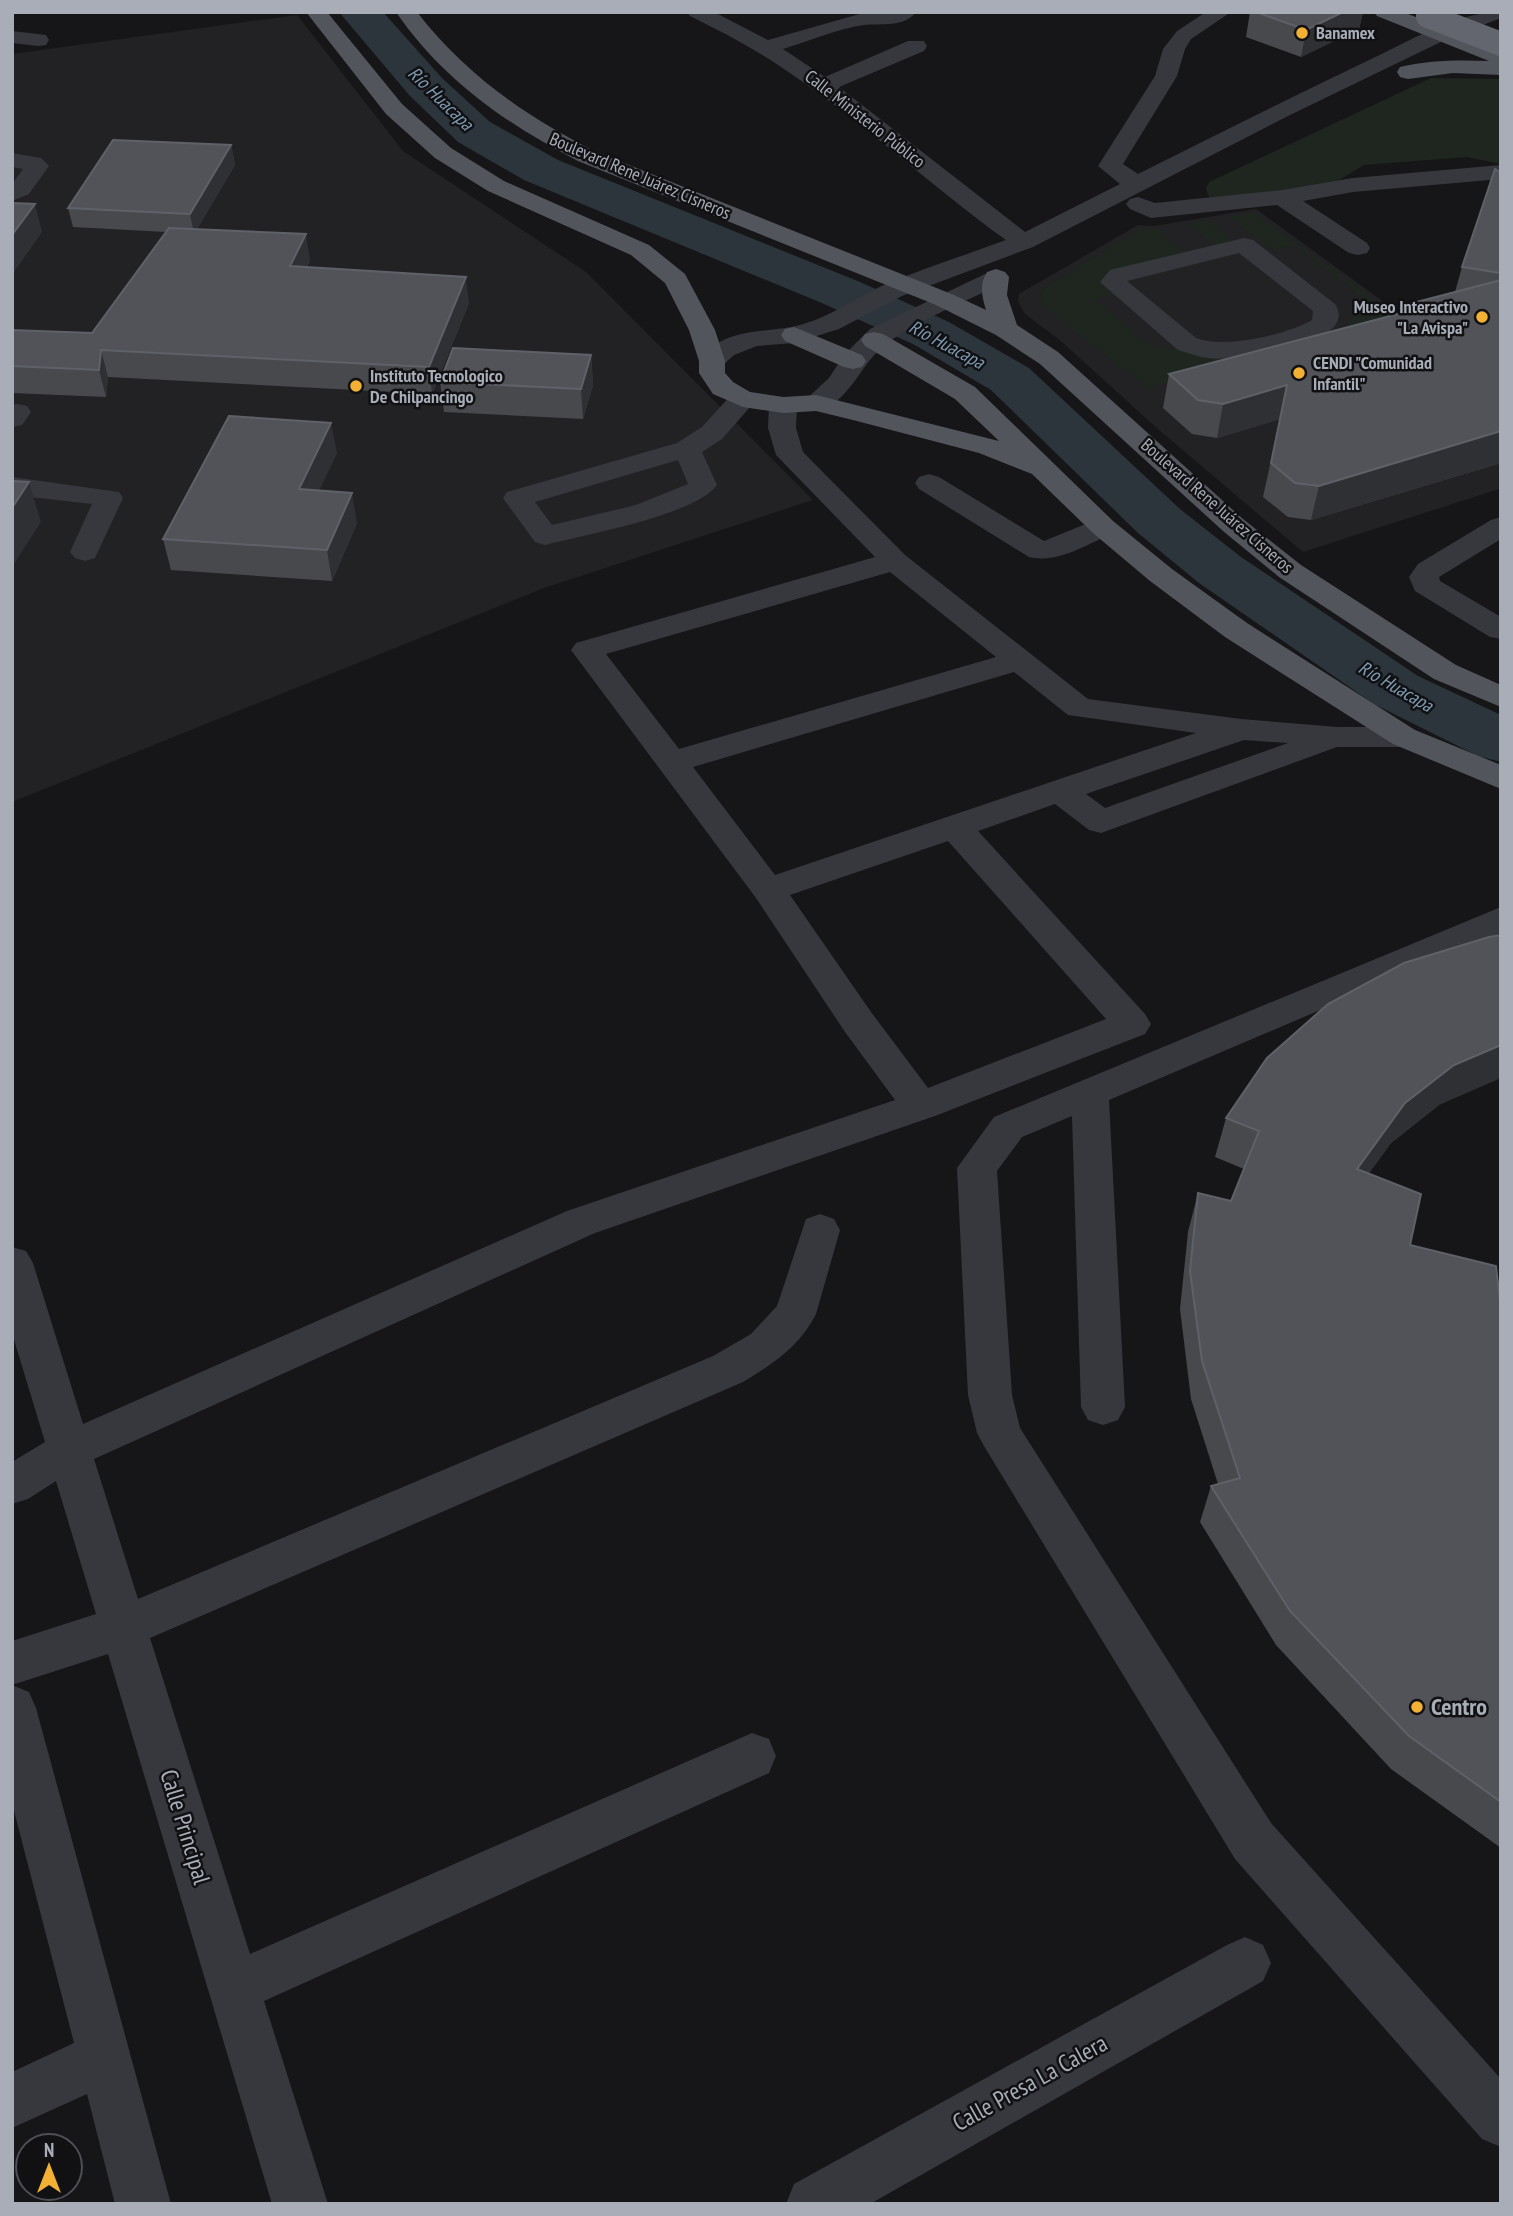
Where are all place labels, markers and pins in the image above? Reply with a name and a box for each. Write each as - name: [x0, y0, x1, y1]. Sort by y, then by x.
- place label: Banamex: [1316, 21, 1375, 44]
- marker: Banamex: [1294, 25, 1310, 41]
- place label: Museo Interactivo "La Avispa": [1354, 295, 1468, 339]
- marker: Museo Interactivo "La Avispa": [1474, 309, 1490, 325]
- place label: CENDI "Comunidad Infantil": [1313, 351, 1432, 395]
- place label: Instituto Tecnologico De Chilpancingo: [370, 364, 503, 408]
- marker: CENDI "Comunidad Infantil": [1291, 365, 1307, 381]
- marker: Instituto Tecnologico De Chilpancingo: [348, 378, 364, 394]
- place label: Centro: [1431, 1691, 1487, 1722]
- marker: Centro: [1409, 1699, 1425, 1715]

